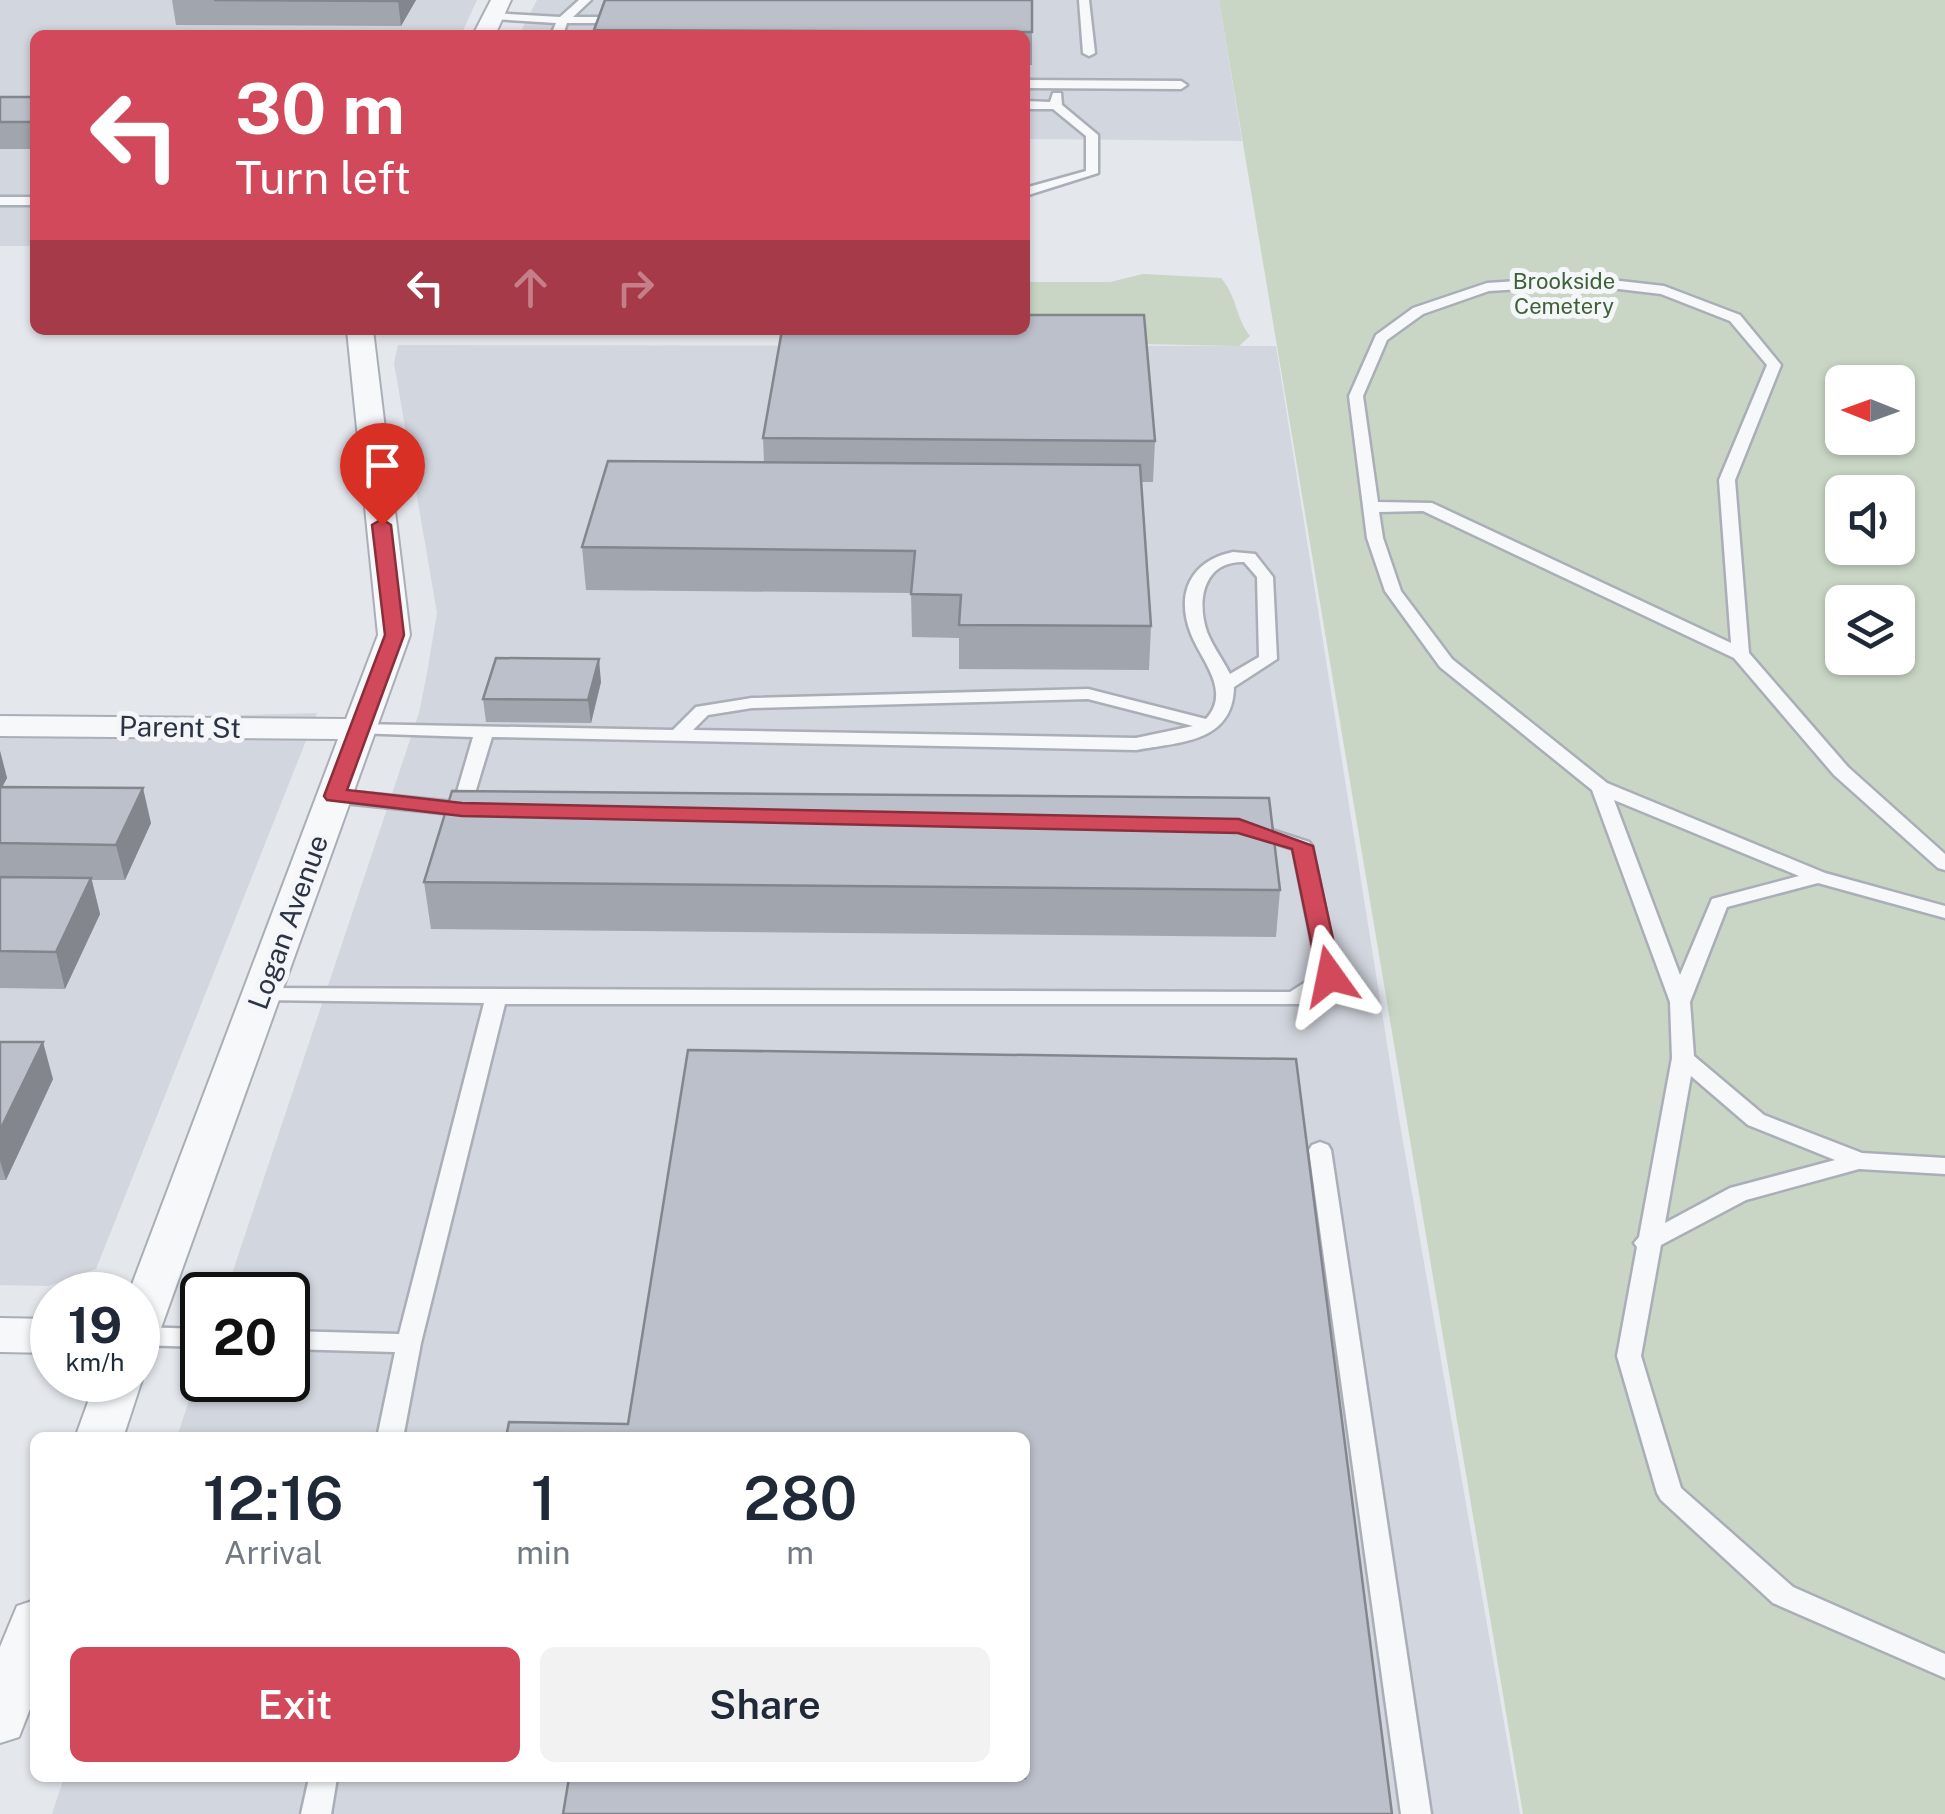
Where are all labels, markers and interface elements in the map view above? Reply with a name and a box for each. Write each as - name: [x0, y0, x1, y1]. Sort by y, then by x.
- text: 30 m: [235, 67, 405, 150]
- icon: left: [70, 70, 200, 200]
- text: Turn left: [235, 151, 411, 204]
- icon: left: [398, 260, 453, 315]
- icon: ahead: [503, 260, 558, 315]
- icon: right: [608, 260, 663, 315]
- park label: Brookside Cemetery: [1513, 268, 1615, 319]
- north arrow: [1825, 365, 1915, 455]
- map controls: [1825, 365, 1915, 675]
- pin: [340, 423, 425, 526]
- icon: arrive: [355, 438, 410, 493]
- button: sound: [1825, 475, 1915, 565]
- button: layers: [1825, 585, 1915, 675]
- street label: Parent St: [119, 709, 241, 744]
- street label: Logan Avenue: [241, 830, 334, 1013]
- position arrow: [1278, 924, 1382, 1028]
- speed limit sign: 20: [180, 1272, 310, 1402]
- text: 19: [68, 1295, 122, 1354]
- text: km/h: [66, 1347, 124, 1377]
- text: 12:16: [203, 1463, 344, 1534]
- text: 1: [531, 1463, 556, 1534]
- text: 280: [743, 1463, 857, 1534]
- text: Arrival: [224, 1534, 323, 1571]
- text: min: [516, 1534, 570, 1571]
- text: m: [786, 1534, 814, 1571]
- button: Exit: [70, 1647, 520, 1762]
- button: Share: [540, 1647, 990, 1762]

